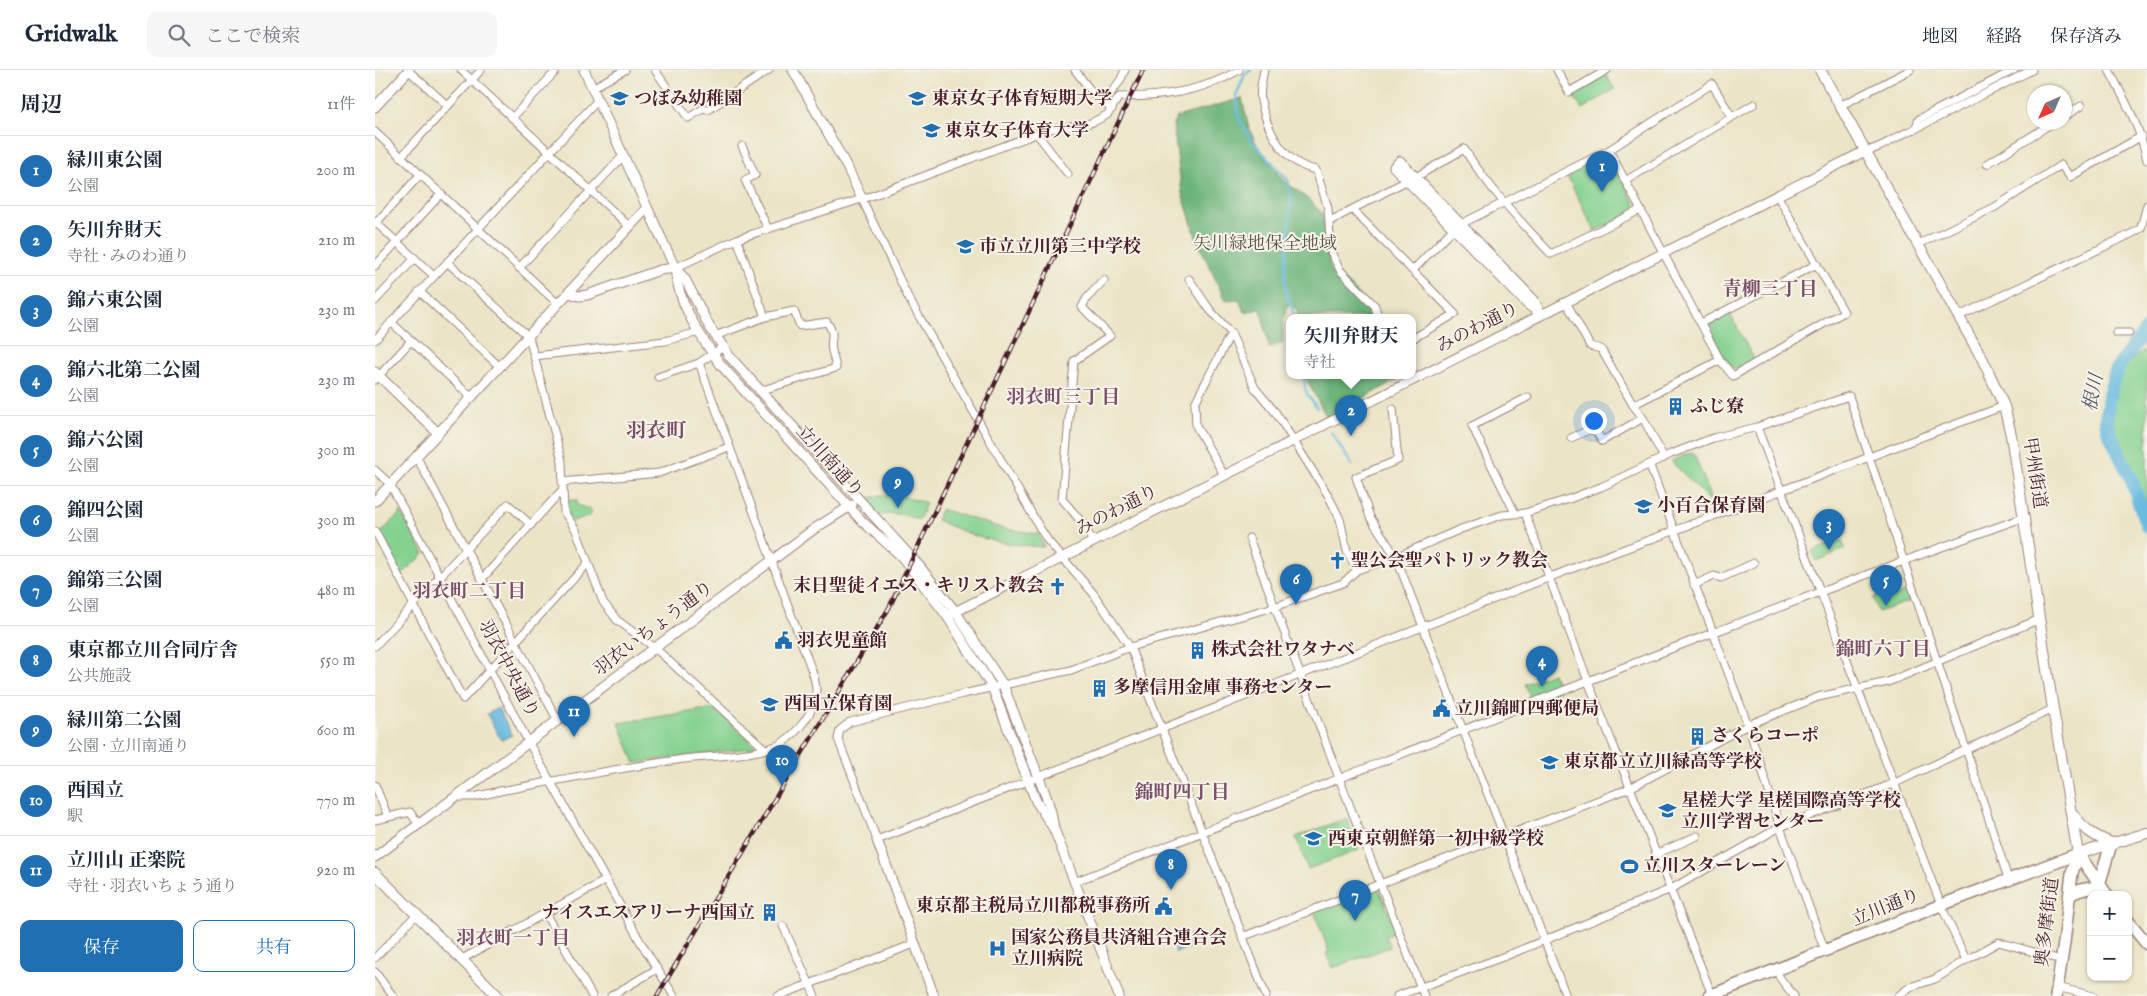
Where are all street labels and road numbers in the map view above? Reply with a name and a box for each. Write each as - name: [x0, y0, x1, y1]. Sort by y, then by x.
- street label: みのわ通り: [1433, 297, 1523, 359]
- street label: 立川南通り: [790, 421, 868, 503]
- street label: 甲州街道: [2017, 436, 2051, 510]
- street label: みのわ通り: [1072, 480, 1162, 542]
- street label: 羽衣いちょう通り: [590, 576, 718, 682]
- street label: 羽衣中央通り: [472, 616, 544, 722]
- street label: 奥多摩街道: [2031, 876, 2065, 968]
- street label: 立川通り: [1848, 884, 1924, 932]

